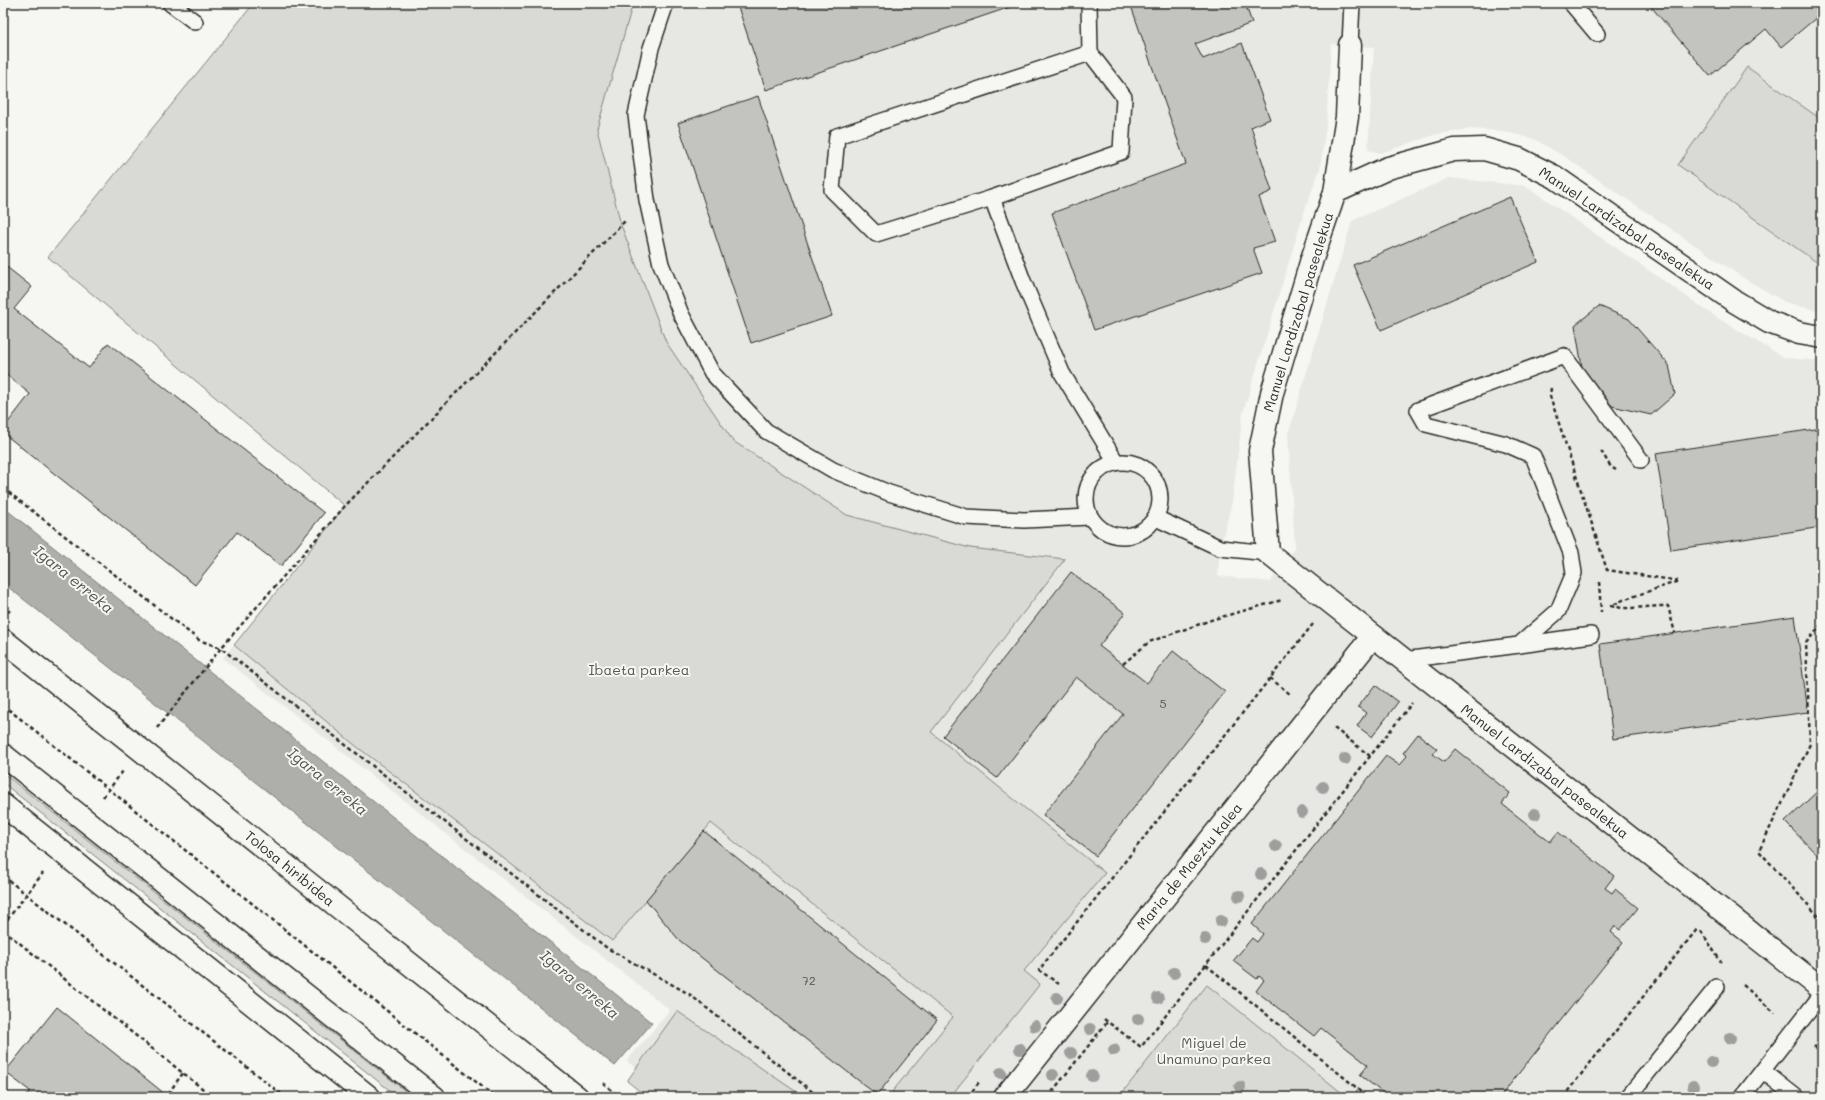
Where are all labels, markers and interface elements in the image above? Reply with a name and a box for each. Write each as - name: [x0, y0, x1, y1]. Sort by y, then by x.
- street label: Manuel Lardizabal pasealekua: [1536, 162, 1718, 294]
- street label: Manuel Lardizabal pasealekua: [1259, 210, 1337, 414]
- water label: Igara erreka: [30, 541, 118, 617]
- park label: Ibaeta parkea: [588, 660, 690, 679]
- house number: 5: [1160, 695, 1167, 711]
- street label: Manuel Lardizabal pasealekua: [1457, 700, 1633, 842]
- water label: Igara erreka: [284, 743, 372, 819]
- street label: Maria de Maeztu kalea: [1132, 799, 1246, 933]
- street label: Tolosa hiribidea: [241, 826, 339, 910]
- water label: Igara erreka: [536, 945, 624, 1023]
- house number: 72: [802, 972, 816, 988]
- park label: Miguel de Unamuno parkea: [1157, 1033, 1271, 1068]

